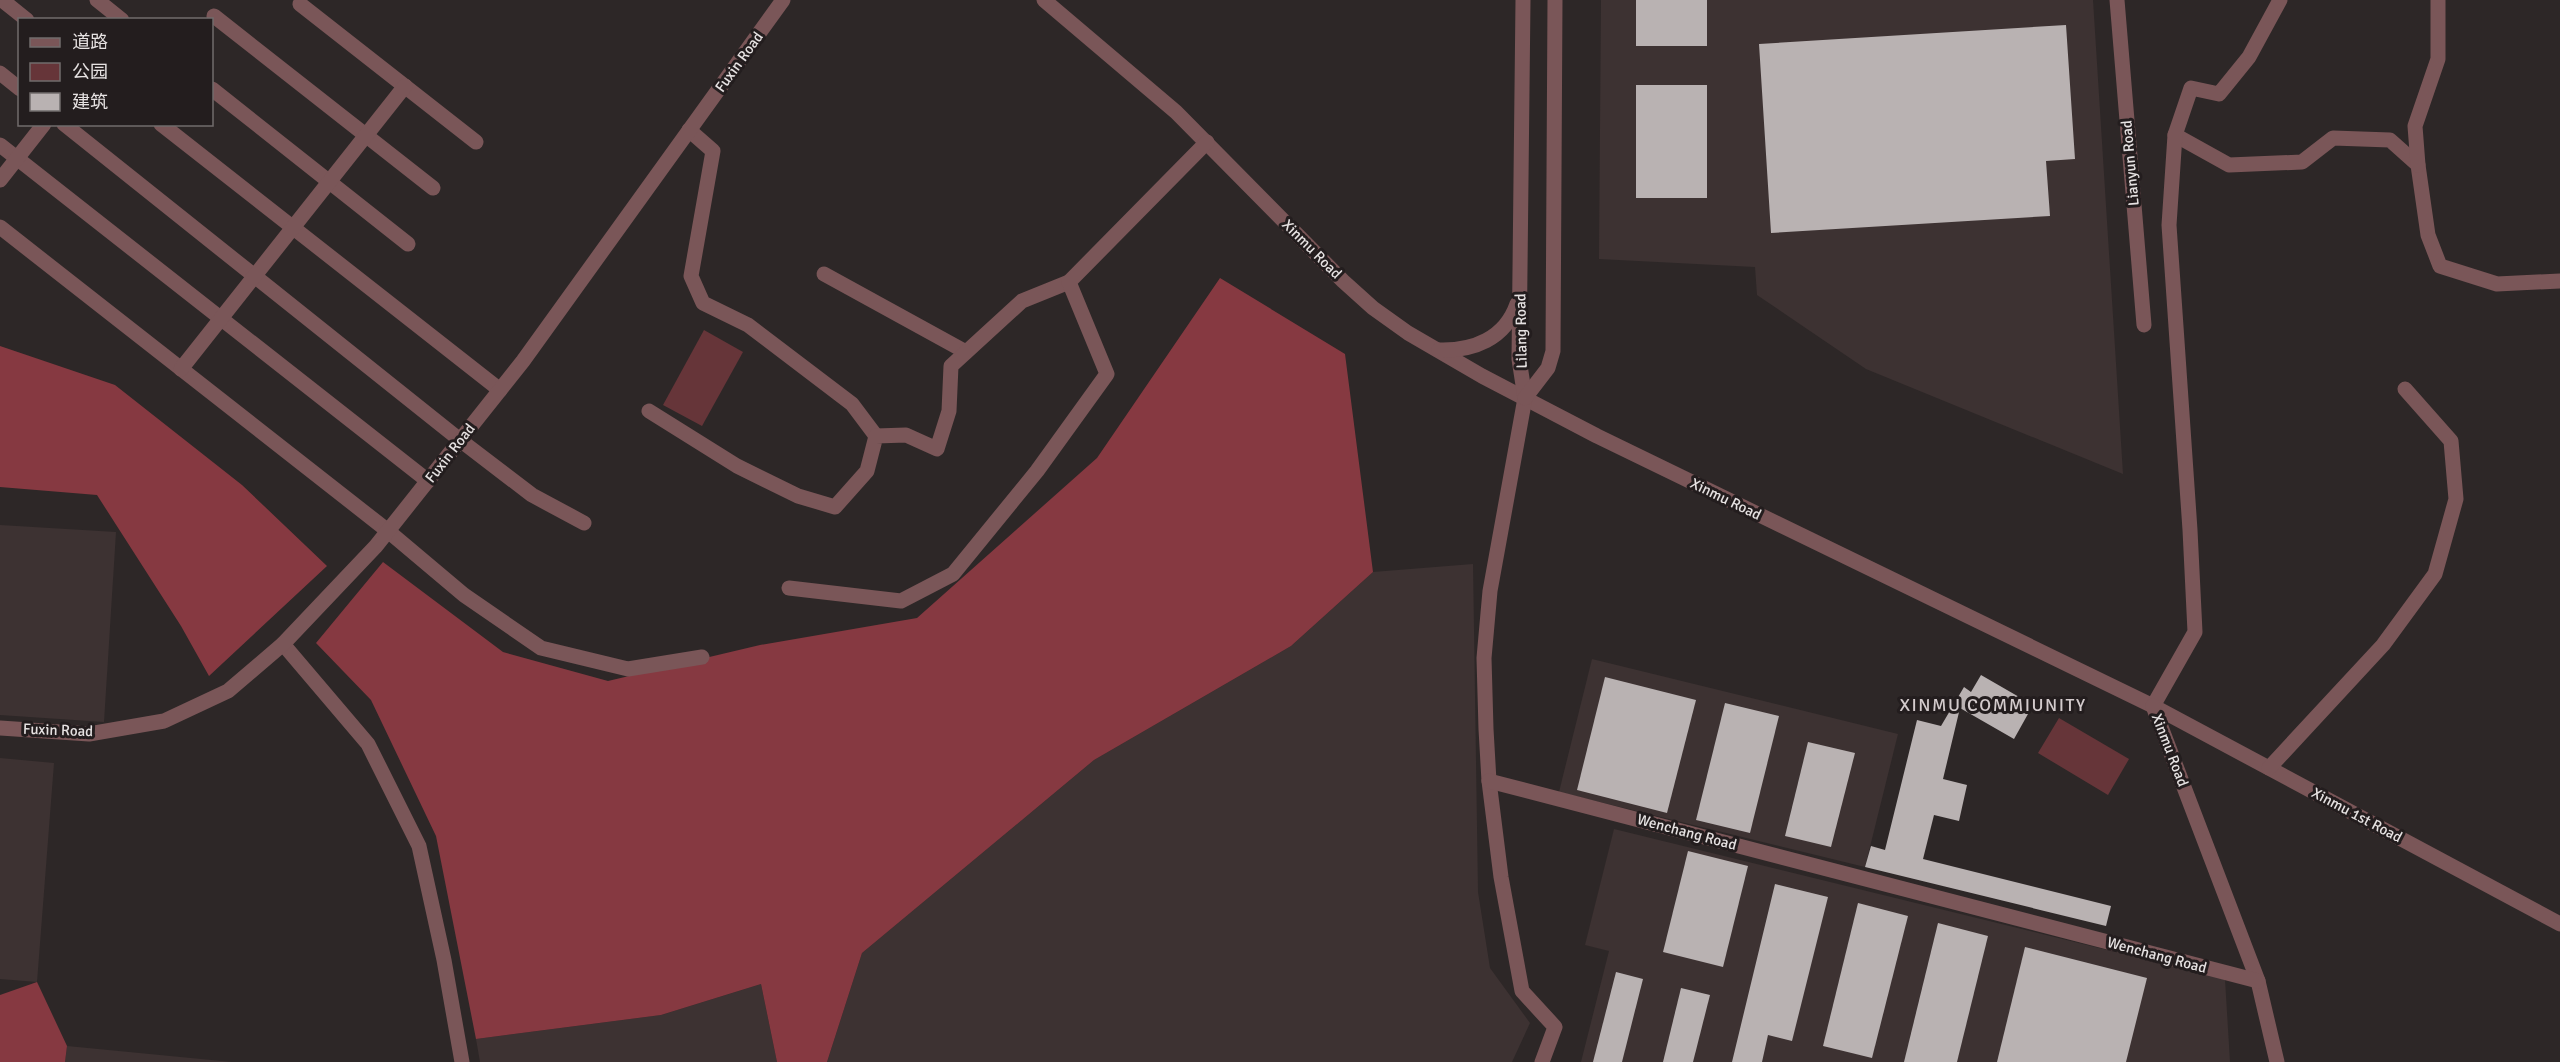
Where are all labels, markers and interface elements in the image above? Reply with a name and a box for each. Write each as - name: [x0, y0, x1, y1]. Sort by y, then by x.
- legend: [18, 18, 213, 126]
- street label: Fuxin Road: [711, 28, 767, 96]
- text: 道路: [72, 31, 108, 53]
- text: 公园: [72, 61, 108, 83]
- text: 建筑: [72, 91, 108, 113]
- street label: Lianyun Road: [2117, 119, 2143, 207]
- street label: Xinmu Road: [1279, 216, 1345, 282]
- street label: Lilang Road: [1511, 293, 1531, 369]
- street label: Fuxin Road: [421, 420, 479, 486]
- street label: Xinmu Road: [1688, 474, 1764, 524]
- district label: XINMU COMMIUNITY: [1900, 694, 2086, 716]
- street label: Xinmu Road: [2148, 711, 2192, 789]
- street label: Fuxin Road: [23, 720, 93, 740]
- street label: Xinmu 1st Road: [2309, 784, 2405, 846]
- street label: Wenchang Road: [1635, 810, 1739, 854]
- street label: Wenchang Road: [2105, 933, 2209, 977]

